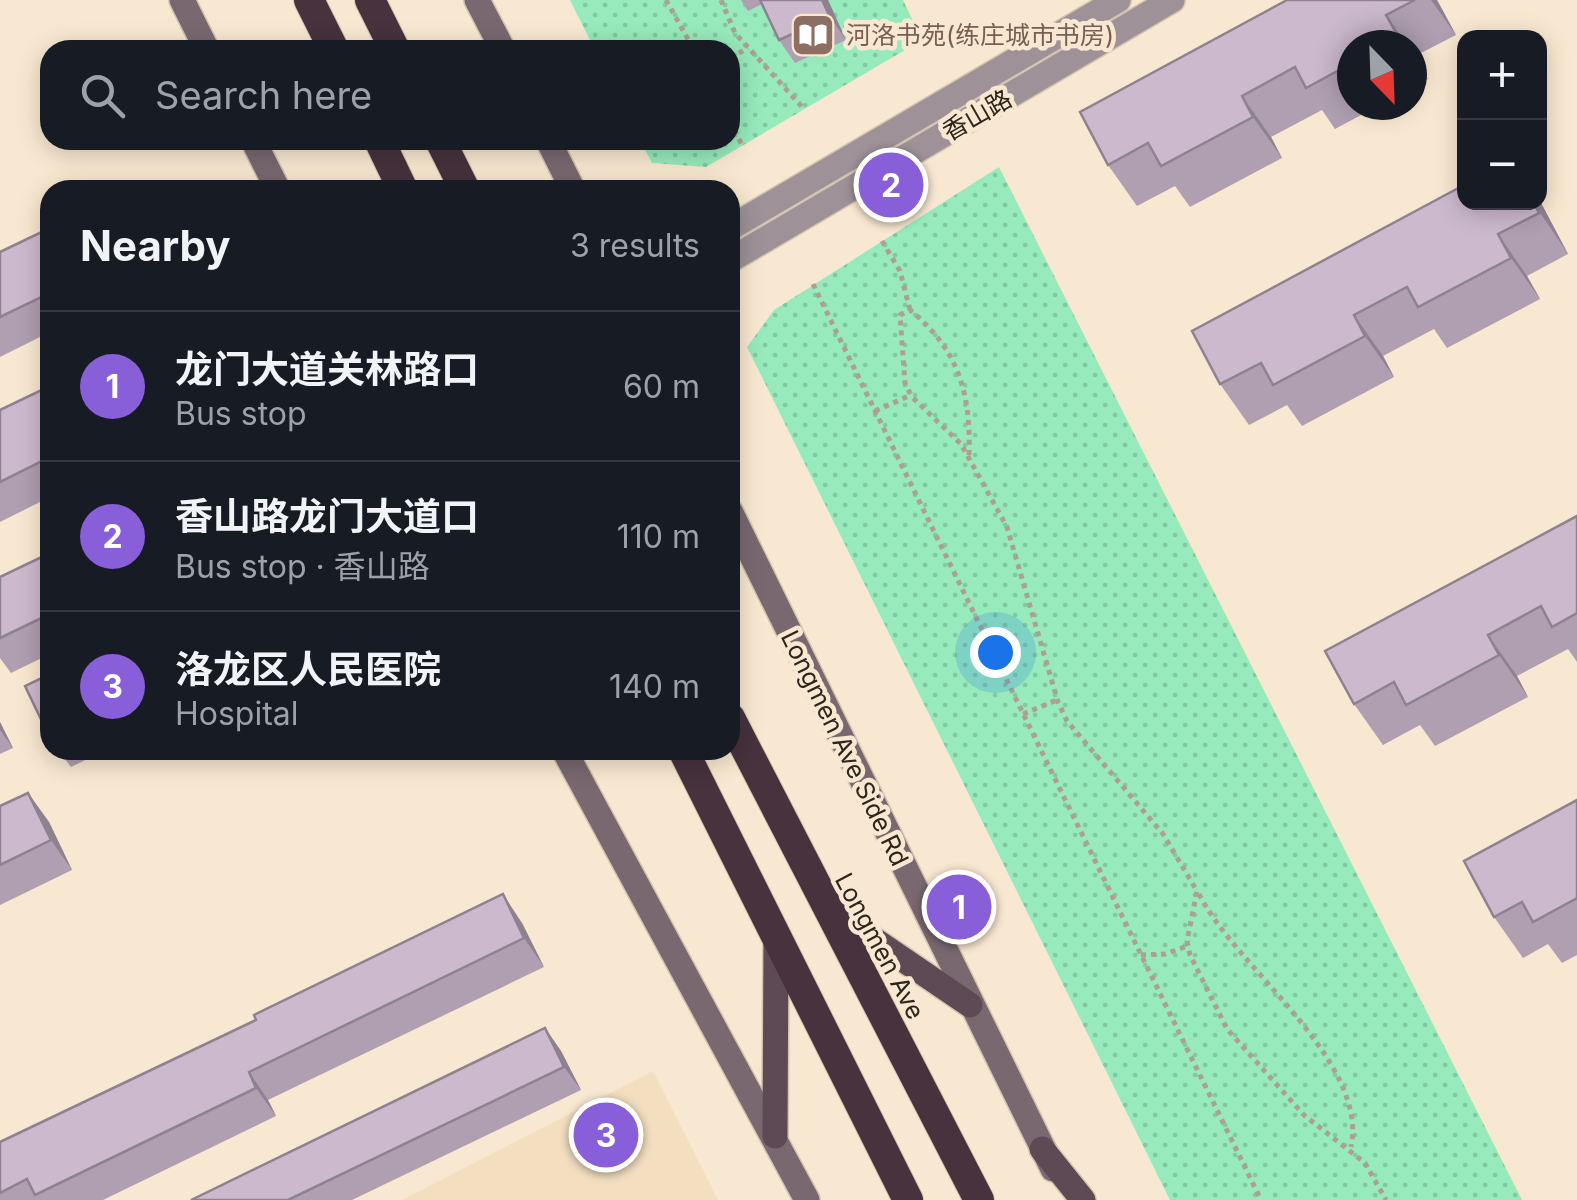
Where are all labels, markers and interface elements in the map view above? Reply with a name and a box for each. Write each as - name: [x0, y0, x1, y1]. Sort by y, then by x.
- library icon: 河洛书苑(练庄城市书房): [790, 12, 836, 58]
- place label: 河洛书苑(练庄城市书房): [846, 20, 1114, 50]
- north arrow: [1337, 30, 1427, 120]
- map controls: [1457, 30, 1547, 210]
- button: +: [1457, 30, 1547, 120]
- search box: [40, 40, 740, 150]
- icon: search: [75, 68, 130, 123]
- text: Search here: [155, 72, 372, 118]
- street label: 香山路: [937, 83, 1017, 147]
- button: −: [1457, 120, 1547, 210]
- pin: 2: [858, 148, 924, 222]
- text: Nearby: [80, 220, 231, 271]
- text: 3 results: [570, 226, 700, 265]
- text: 龙门大道关林路口: [175, 346, 479, 392]
- text: 1: [106, 367, 119, 406]
- text: 60 m: [623, 367, 700, 406]
- text: Bus stop: [175, 394, 307, 433]
- text: 香山路龙门大道口: [175, 493, 479, 539]
- text: 2: [102, 517, 123, 556]
- text: 110 m: [617, 517, 700, 556]
- text: Bus stop · 香山路: [175, 547, 430, 586]
- street label: Longmen Ave Side Rd: [775, 625, 915, 871]
- your location: [970, 627, 1021, 678]
- text: 洛龙区人民医院: [175, 646, 441, 692]
- text: 3: [102, 667, 123, 706]
- text: 140 m: [609, 667, 700, 706]
- text: Hospital: [175, 694, 299, 733]
- street label: Longmen Ave: [829, 868, 931, 1024]
- pin: 1: [926, 870, 992, 944]
- pin: 3: [574, 1098, 638, 1172]

